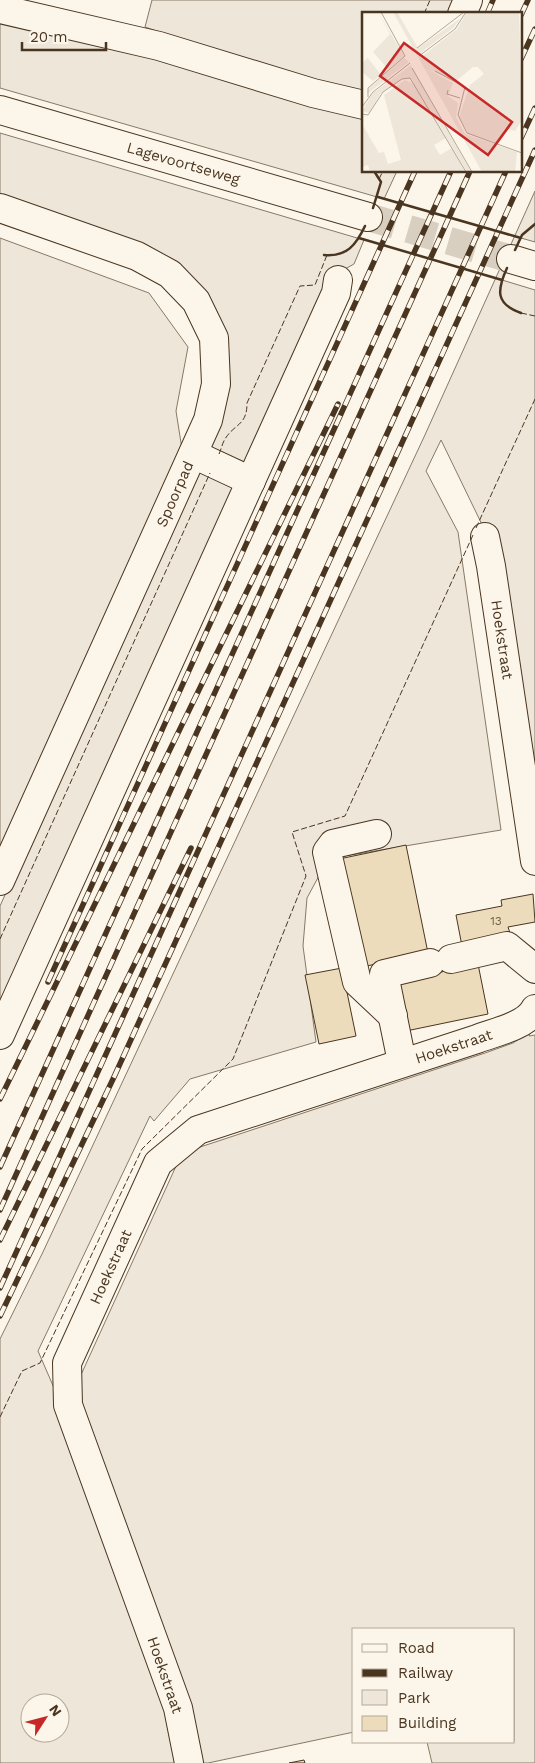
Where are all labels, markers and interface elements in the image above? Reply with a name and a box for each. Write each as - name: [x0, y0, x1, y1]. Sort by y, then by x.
- inset map: [362, 12, 522, 172]
- scale bar: [22, 20, 106, 52]
- text: 20 m: [30, 28, 68, 46]
- street label: Lagevoortseweg: [125, 138, 242, 188]
- street label: Spoorpad: [152, 458, 198, 530]
- street label: Hoekstraat: [487, 599, 517, 681]
- house number: 13: [490, 914, 502, 928]
- street label: Hoekstraat: [413, 1025, 495, 1068]
- street label: Hoekstraat: [86, 1226, 136, 1307]
- legend: [352, 1628, 515, 1743]
- street label: Hoekstraat: [143, 1634, 187, 1716]
- text: Road: [398, 1639, 435, 1657]
- text: Railway: [398, 1664, 453, 1682]
- text: Park: [398, 1689, 431, 1707]
- north arrow: [20, 1693, 70, 1743]
- text: N: [46, 1701, 65, 1719]
- text: Building: [398, 1714, 456, 1732]

